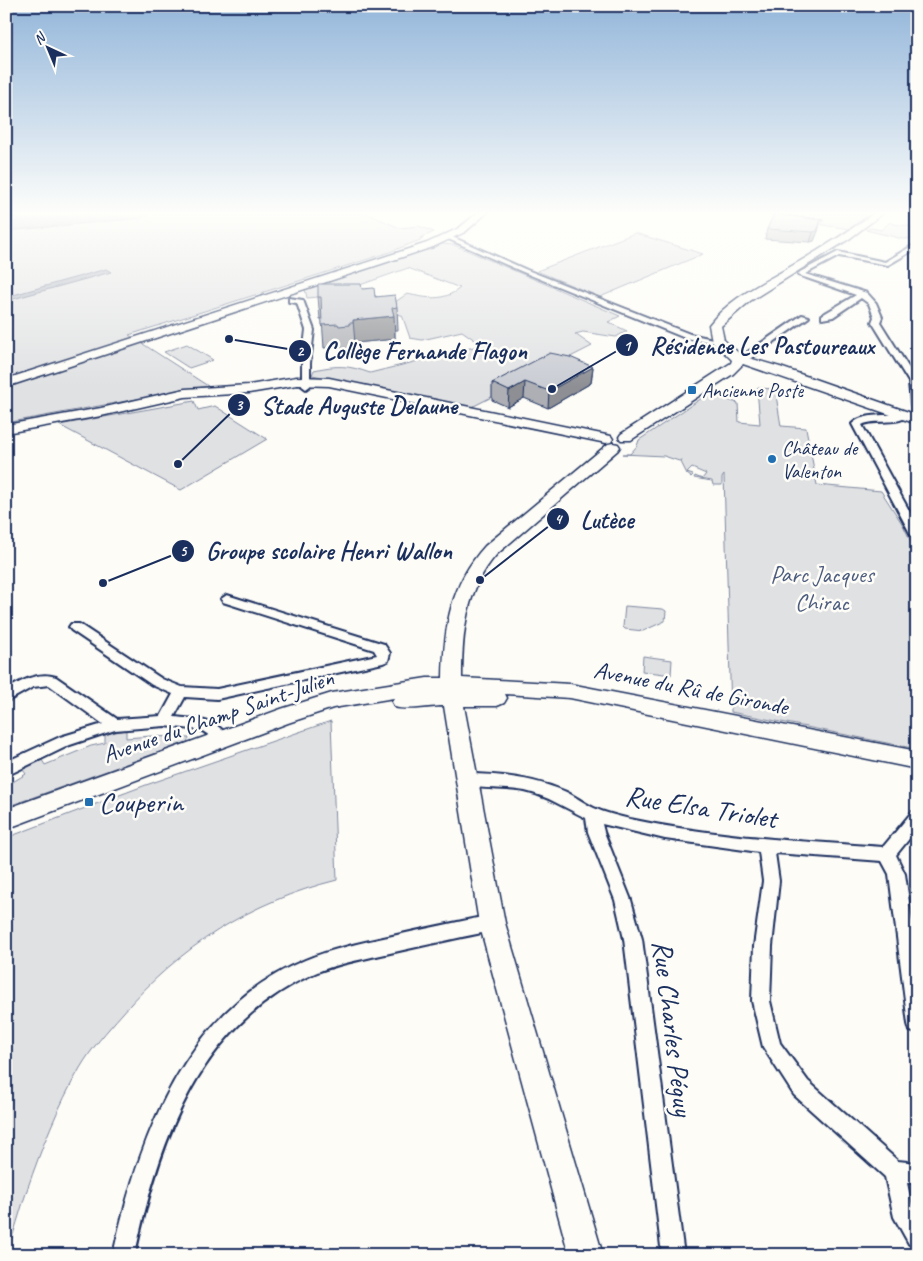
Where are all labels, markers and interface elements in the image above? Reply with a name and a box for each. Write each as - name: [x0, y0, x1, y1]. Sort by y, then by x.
- north arrow: [22, 22, 72, 72]
- text: N: [30, 28, 50, 48]
- callout: Résidence Les Pastoureaux: [614, 325, 884, 365]
- text: Résidence Les Pastoureaux: [650, 330, 876, 362]
- callout: Collège Fernande Flagon: [287, 331, 537, 371]
- text: Collège Fernande Flagon: [323, 335, 527, 367]
- text: 1: [624, 337, 633, 356]
- text: 2: [297, 342, 305, 361]
- place label: Ancienne Poste: [702, 378, 805, 403]
- marker: Ancienne Poste: [686, 384, 698, 396]
- callout: Stade Auguste Delaune: [226, 385, 467, 425]
- text: Stade Auguste Delaune: [261, 390, 459, 422]
- text: 3: [236, 396, 244, 415]
- place label: Château de Valenton: [782, 436, 859, 484]
- marker: Château de Valenton: [766, 453, 778, 465]
- callout: Lutèce: [546, 499, 643, 539]
- text: Lutèce: [581, 504, 636, 536]
- text: 4: [555, 510, 564, 529]
- callout: Groupe scolaire Henri Wallon: [171, 531, 462, 571]
- text: Groupe scolaire Henri Wallon: [206, 535, 453, 567]
- text: 5: [180, 542, 188, 561]
- park label: Parc Jacques Chirac: [770, 559, 875, 617]
- street label: Avenue du Rû de Gironde: [591, 654, 793, 722]
- street label: Avenue du Champ Saint-Julien: [99, 662, 338, 770]
- street label: Rue Elsa Triolet: [623, 777, 782, 838]
- place label: Couperin: [99, 784, 185, 821]
- marker: Couperin: [83, 796, 95, 808]
- street label: Rue Charles Péguy: [644, 938, 702, 1120]

